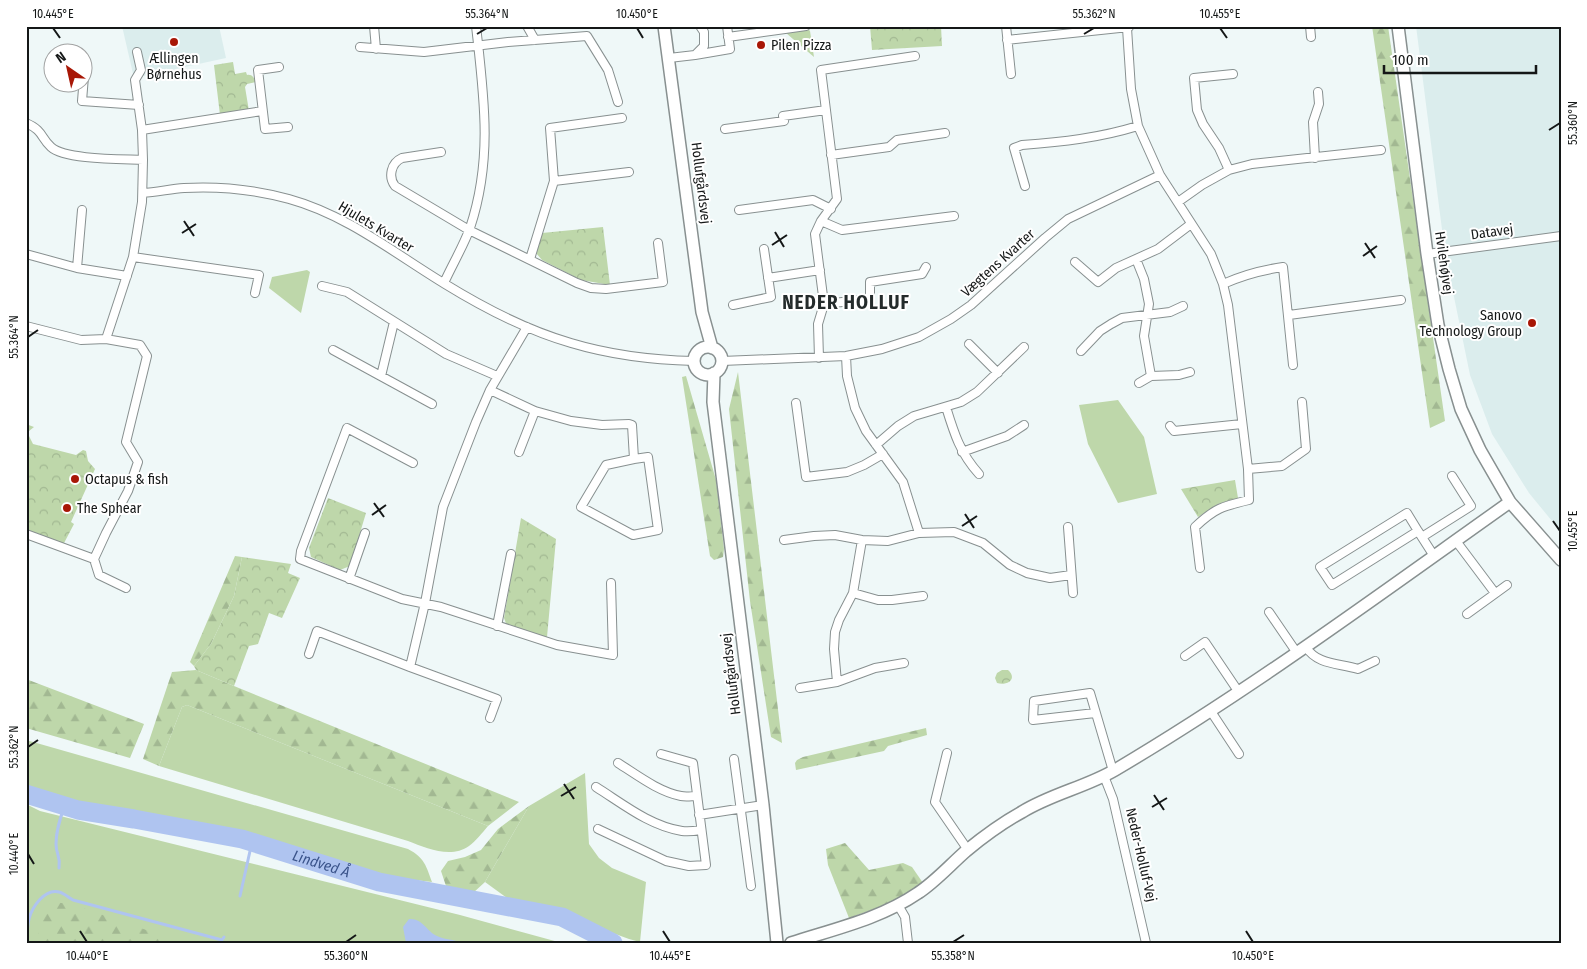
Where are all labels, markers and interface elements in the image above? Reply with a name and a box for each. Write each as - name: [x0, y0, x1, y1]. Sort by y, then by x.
- text: 10.445°E: [32, 7, 74, 21]
- text: 55.364°N: [465, 7, 509, 21]
- text: 10.450°E: [616, 7, 658, 21]
- text: 55.362°N: [1072, 7, 1116, 21]
- text: 10.455°E: [1200, 7, 1241, 21]
- marker: Ællingen Børnehus: [168, 36, 180, 48]
- place label: Pilen Pizza: [771, 37, 832, 54]
- marker: Pilen Pizza: [755, 39, 767, 51]
- north arrow: [42, 42, 92, 92]
- scale bar: [1384, 42, 1537, 74]
- text: N: [53, 48, 69, 67]
- place label: Ællingen Børnehus: [147, 50, 201, 83]
- text: 100 m: [1392, 51, 1429, 69]
- text: 55.360°N: [1566, 101, 1580, 145]
- street label: Hollufgårdsvej: [688, 141, 714, 225]
- street label: Hjulets Kvarter: [335, 198, 417, 256]
- street label: Datavej: [1470, 221, 1514, 243]
- street label: Vægtens Kvarter: [958, 225, 1038, 300]
- street label: Hvilehøjvej: [1431, 230, 1457, 296]
- district label: NEDER HOLLUF: [782, 291, 910, 314]
- place label: Sanovo Technology Group: [1420, 307, 1522, 340]
- text: 55.364°N: [7, 315, 21, 359]
- marker: Sanovo Technology Group: [1526, 317, 1538, 329]
- place label: Octapus & fish: [85, 471, 168, 488]
- marker: Octapus & fish: [69, 473, 81, 485]
- place label: The Sphear: [77, 500, 141, 517]
- marker: The Sphear: [61, 502, 73, 514]
- text: 10.455°E: [1566, 510, 1580, 551]
- street label: Hollufgårdsvej: [718, 632, 744, 716]
- text: 55.362°N: [7, 725, 21, 769]
- street label: Neder-Holluf-Vej: [1122, 806, 1160, 904]
- text: 10.440°E: [7, 833, 21, 875]
- water label: Lindved Å: [290, 846, 352, 881]
- text: 10.440°E: [66, 949, 108, 963]
- text: 55.360°N: [324, 949, 368, 963]
- text: 10.445°E: [649, 949, 691, 963]
- text: 55.358°N: [931, 949, 975, 963]
- text: 10.450°E: [1232, 949, 1274, 963]

